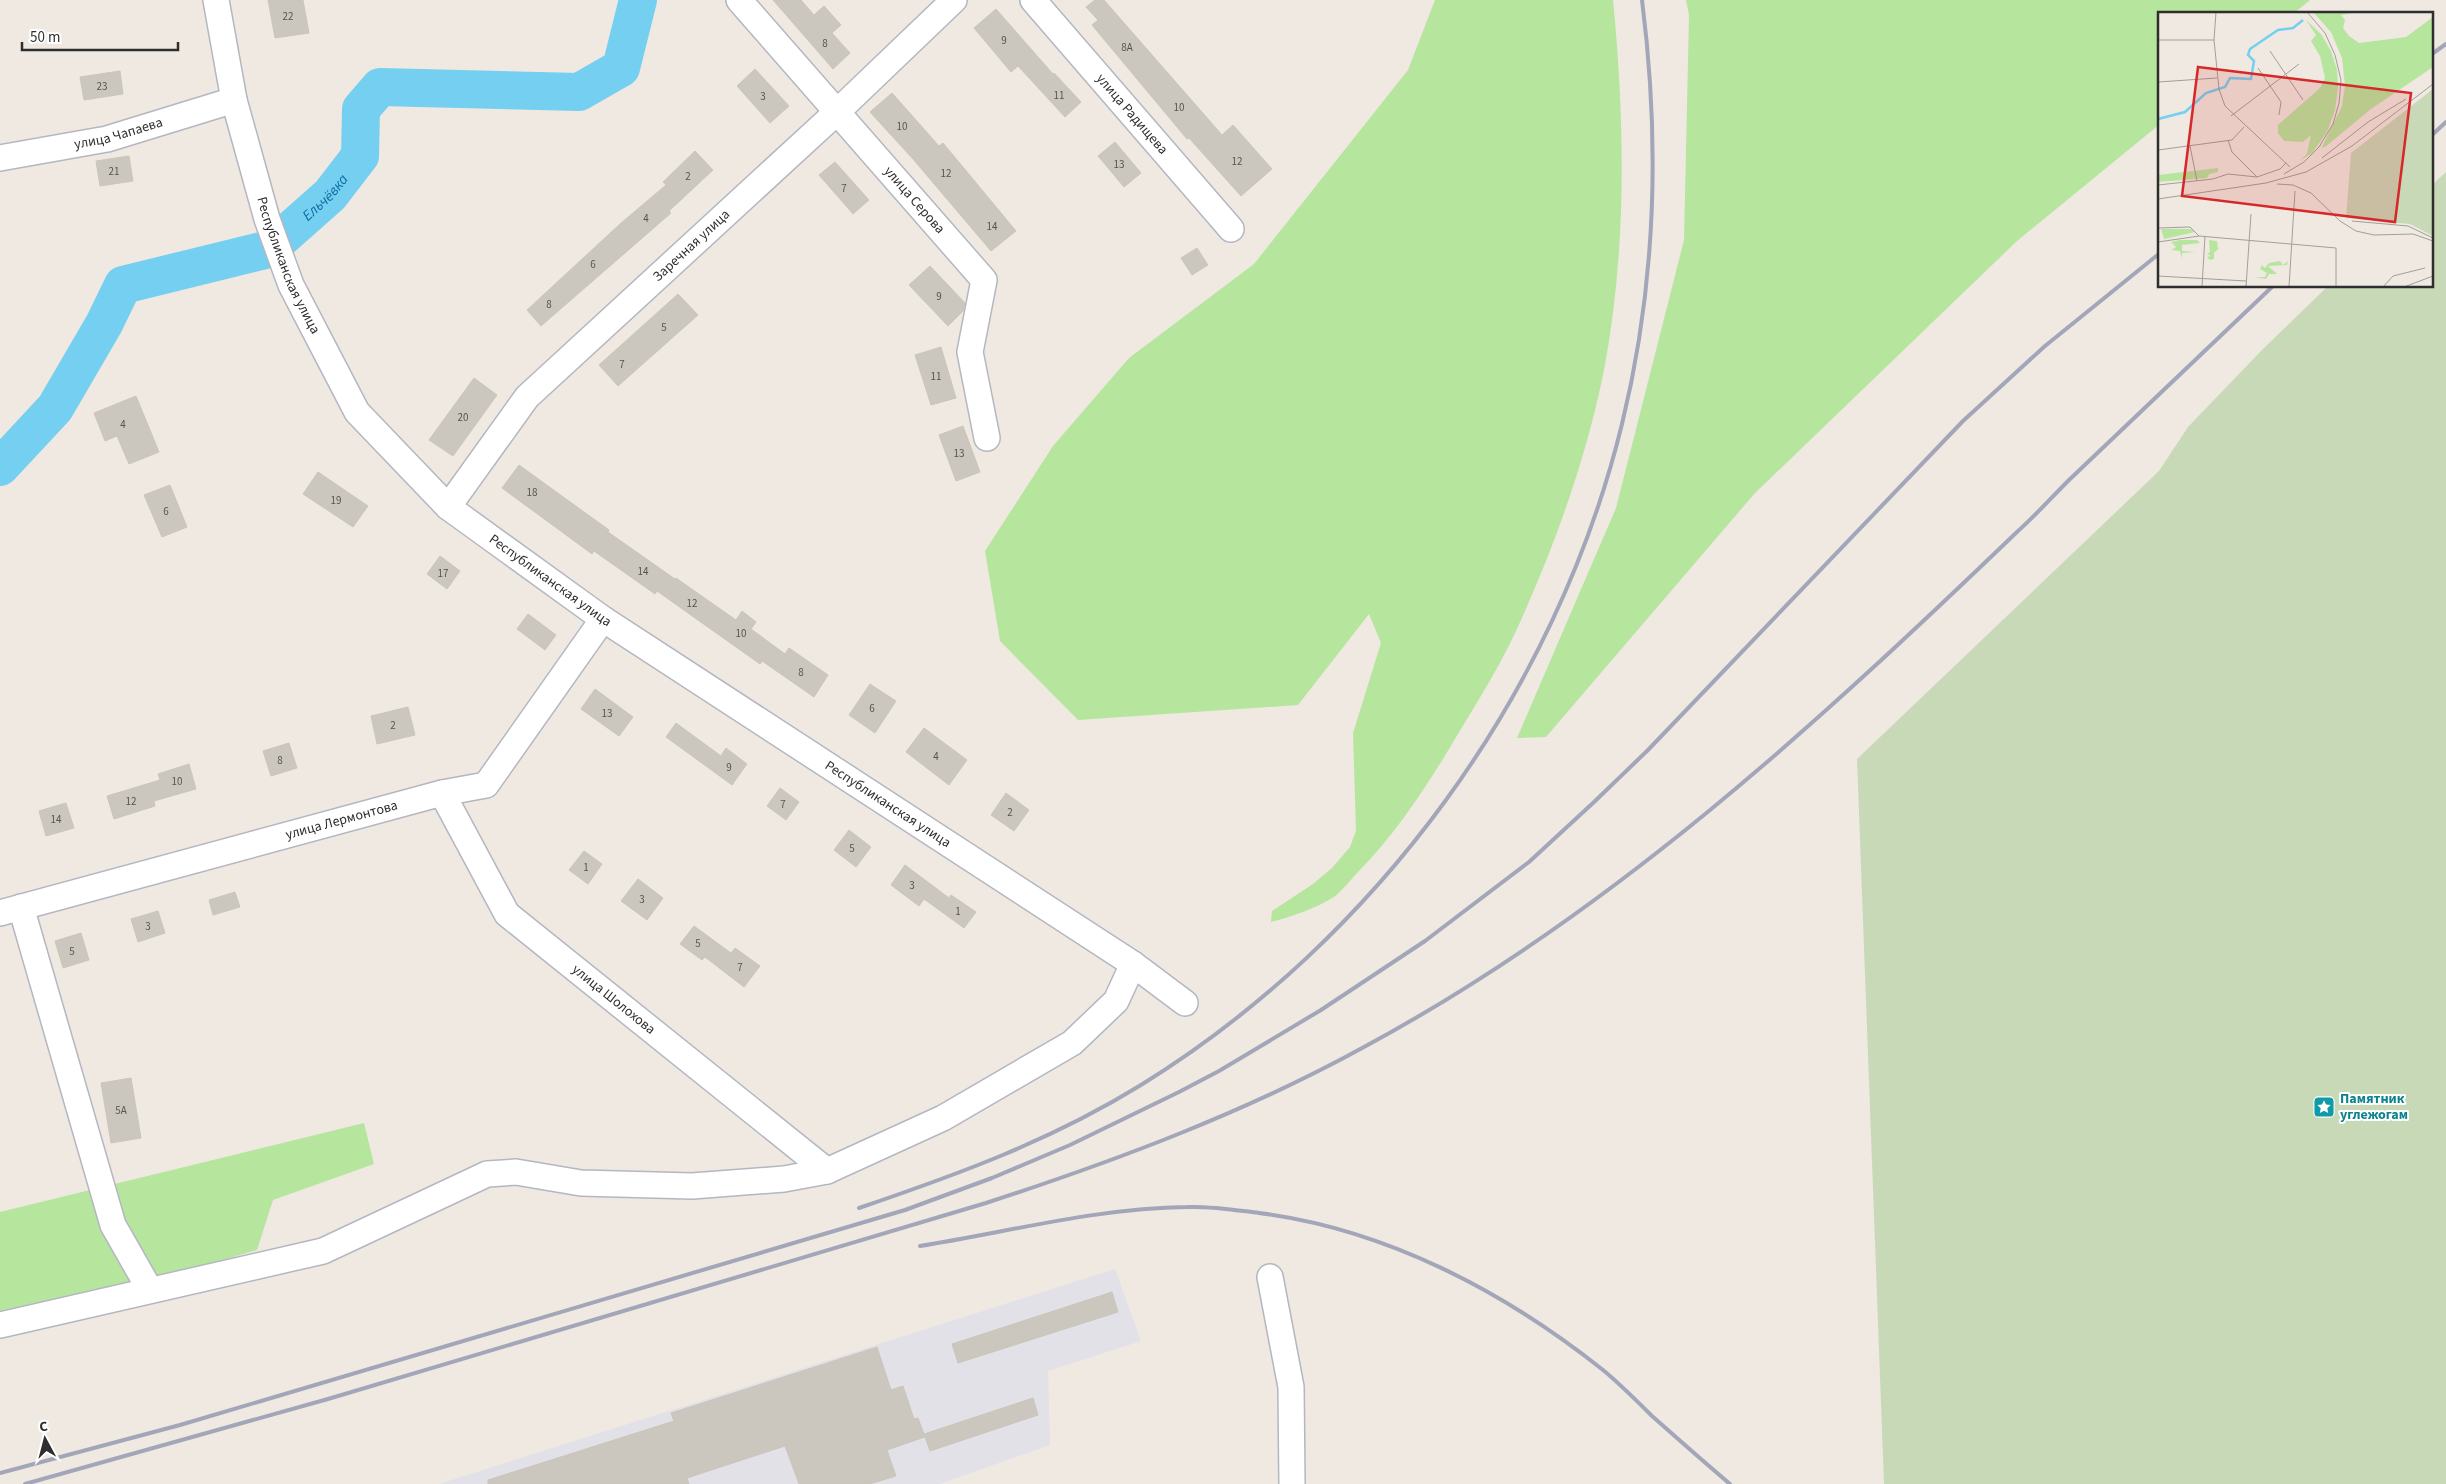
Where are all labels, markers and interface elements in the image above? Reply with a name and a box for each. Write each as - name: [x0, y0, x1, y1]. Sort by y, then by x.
- house number: 22: [283, 9, 293, 24]
- inset map: [2158, 12, 2434, 288]
- scale bar: [22, 20, 179, 52]
- text: 50 m: [30, 27, 60, 48]
- house number: 9: [1001, 33, 1007, 48]
- house number: 8: [822, 36, 828, 51]
- house number: 8А: [1121, 40, 1133, 55]
- street label: улица Радищева: [1091, 69, 1172, 159]
- house number: 23: [97, 79, 107, 94]
- house number: 11: [1054, 88, 1064, 103]
- house number: 3: [760, 89, 766, 104]
- house number: 10: [1174, 100, 1184, 115]
- street label: улица Чапаева: [73, 112, 165, 155]
- house number: 10: [897, 119, 907, 134]
- house number: 12: [1232, 154, 1242, 169]
- house number: 13: [1114, 157, 1124, 172]
- street label: улица Серова: [879, 162, 949, 238]
- house number: 21: [109, 164, 119, 179]
- house number: 12: [941, 166, 951, 181]
- house number: 2: [685, 169, 691, 184]
- water label: Ельчёвка: [297, 170, 353, 226]
- house number: 7: [841, 181, 847, 196]
- street label: Республиканская улица: [251, 195, 325, 338]
- street label: Заречная улица: [649, 205, 735, 286]
- house number: 4: [643, 211, 649, 226]
- house number: 14: [987, 219, 998, 234]
- house number: 6: [590, 257, 596, 272]
- house number: 9: [936, 289, 942, 304]
- house number: 8: [546, 297, 552, 312]
- house number: 5: [661, 320, 667, 335]
- house number: 7: [619, 357, 625, 372]
- house number: 11: [931, 369, 941, 384]
- house number: 20: [458, 410, 468, 425]
- house number: 4: [120, 417, 126, 432]
- house number: 13: [954, 446, 964, 461]
- house number: 18: [527, 485, 538, 500]
- house number: 19: [331, 493, 341, 508]
- house number: 6: [163, 504, 169, 519]
- street label: Республиканская улица: [485, 530, 615, 632]
- house number: 14: [638, 564, 649, 579]
- house number: 17: [438, 566, 448, 581]
- house number: 12: [687, 596, 697, 611]
- house number: 10: [736, 626, 746, 641]
- house number: 8: [798, 665, 804, 680]
- house number: 6: [869, 701, 875, 716]
- house number: 13: [602, 706, 612, 721]
- house number: 2: [390, 718, 396, 733]
- house number: 4: [933, 749, 939, 764]
- house number: 8: [277, 753, 283, 768]
- street label: Республиканская улица: [821, 756, 955, 853]
- house number: 9: [726, 760, 732, 775]
- house number: 10: [172, 774, 182, 789]
- house number: 12: [126, 794, 136, 809]
- street label: улица Лермонтова: [283, 795, 400, 845]
- house number: 7: [780, 797, 786, 812]
- house number: 2: [1007, 805, 1013, 820]
- house number: 14: [51, 812, 62, 827]
- house number: 5: [849, 841, 855, 856]
- house number: 1: [583, 860, 589, 875]
- house number: 3: [909, 878, 915, 893]
- house number: 3: [639, 892, 645, 907]
- house number: 1: [955, 904, 961, 919]
- house number: 3: [145, 919, 151, 934]
- house number: 5: [695, 936, 701, 951]
- house number: 5: [69, 944, 75, 959]
- street label: улица Шолохова: [568, 960, 660, 1039]
- house number: 7: [737, 960, 743, 975]
- place label: Памятник углежогам: [2340, 1089, 2408, 1125]
- place icon: Памятник углежогам: [2312, 1095, 2336, 1119]
- house number: 5А: [115, 1103, 127, 1118]
- north arrow: [20, 1414, 70, 1464]
- text: С: [38, 1417, 49, 1438]

